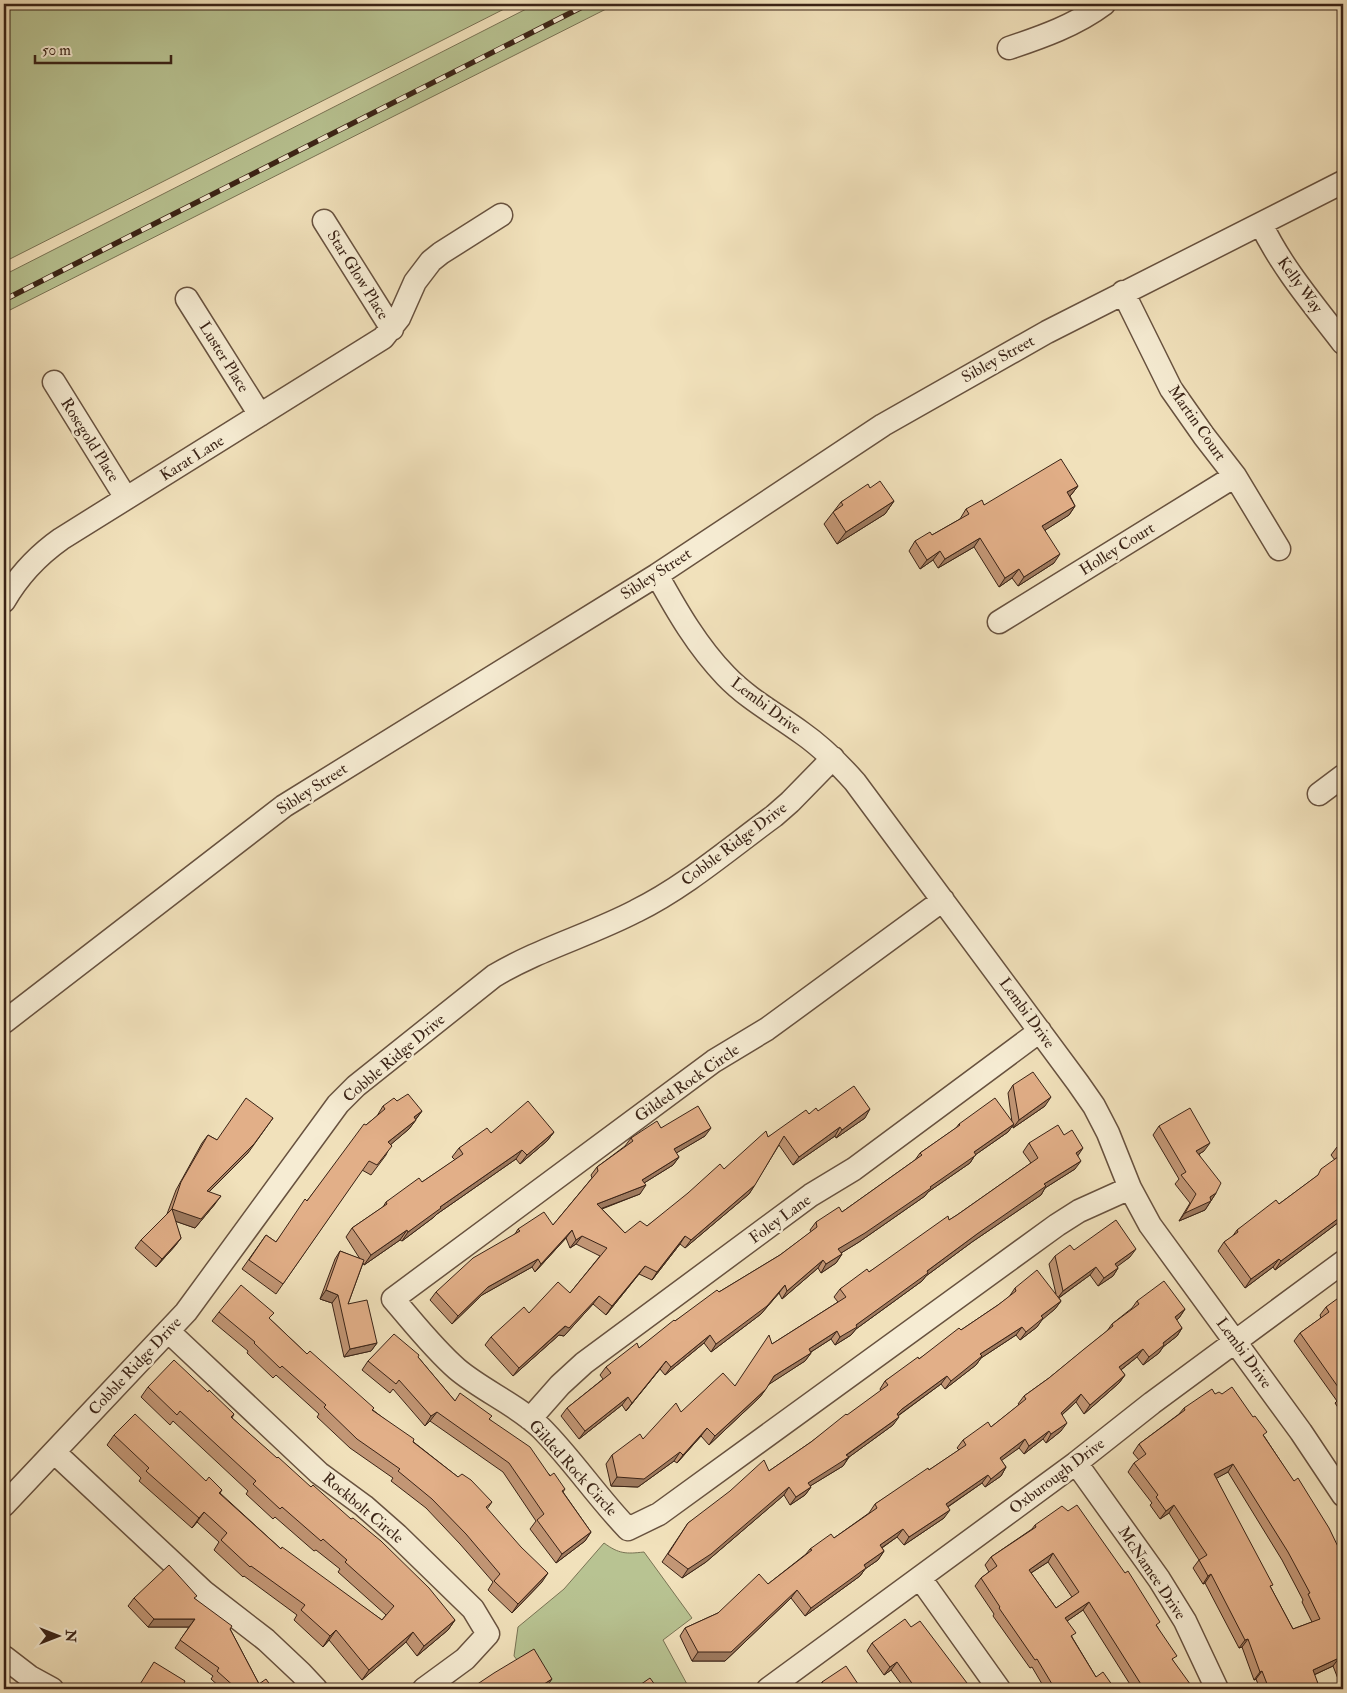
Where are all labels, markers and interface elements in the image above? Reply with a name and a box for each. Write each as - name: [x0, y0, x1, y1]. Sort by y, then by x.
- scale bar: [35, 32, 171, 64]
- text: 50 m: [42, 41, 71, 60]
- street label: Star Glow Place: [323, 227, 394, 324]
- street label: Kelly Way: [1273, 253, 1328, 318]
- street label: Luster Place: [194, 318, 254, 396]
- street label: Sibley Street: [958, 331, 1038, 387]
- street label: Martin Court: [1164, 381, 1230, 465]
- street label: Rosegold Place: [56, 394, 124, 486]
- street label: Karat Lane: [156, 430, 228, 486]
- street label: Holley Court: [1076, 518, 1158, 580]
- street label: Sibley Street: [617, 544, 695, 604]
- street label: Lembi Drive: [727, 673, 805, 739]
- street label: Sibley Street: [273, 759, 351, 819]
- street label: Cobble Ridge Drive: [677, 798, 791, 890]
- street label: Lembi Drive: [995, 974, 1060, 1053]
- street label: Cobble Ridge Drive: [339, 1009, 449, 1107]
- street label: Gilded Rock Circle: [631, 1039, 743, 1126]
- street label: Foley Lane: [745, 1190, 815, 1248]
- street label: Cobble Ridge Drive: [84, 1312, 186, 1419]
- street label: Lembi Drive: [1212, 1314, 1277, 1393]
- street label: Gilded Rock Circle: [524, 1416, 622, 1521]
- street label: Oxburough Drive: [1005, 1433, 1109, 1518]
- street label: Rockbolt Circle: [318, 1468, 408, 1548]
- street label: McNamee Drive: [1114, 1523, 1191, 1624]
- north arrow: [32, 1610, 82, 1660]
- text: N: [62, 1629, 79, 1643]

